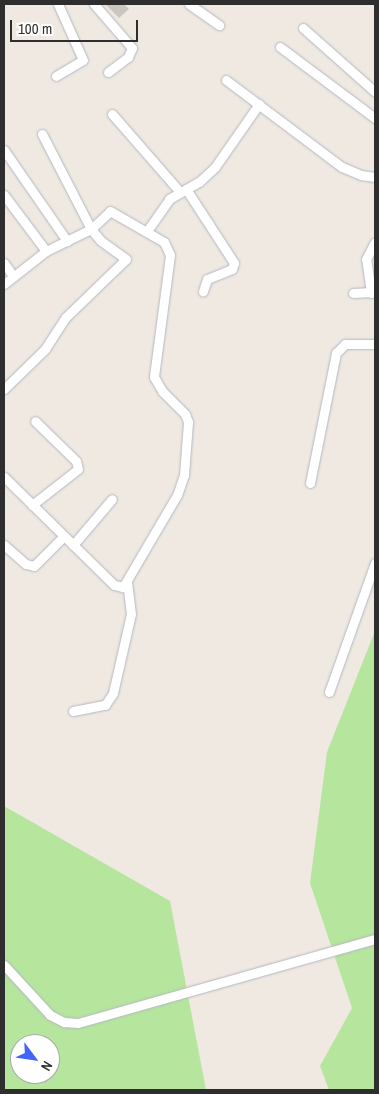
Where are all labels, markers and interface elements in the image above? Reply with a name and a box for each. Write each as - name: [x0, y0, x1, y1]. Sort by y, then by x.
- scale bar: [12, 10, 140, 42]
- text: 100 m: [18, 18, 52, 39]
- north arrow: [10, 1034, 60, 1084]
- text: N: [37, 1058, 57, 1074]

